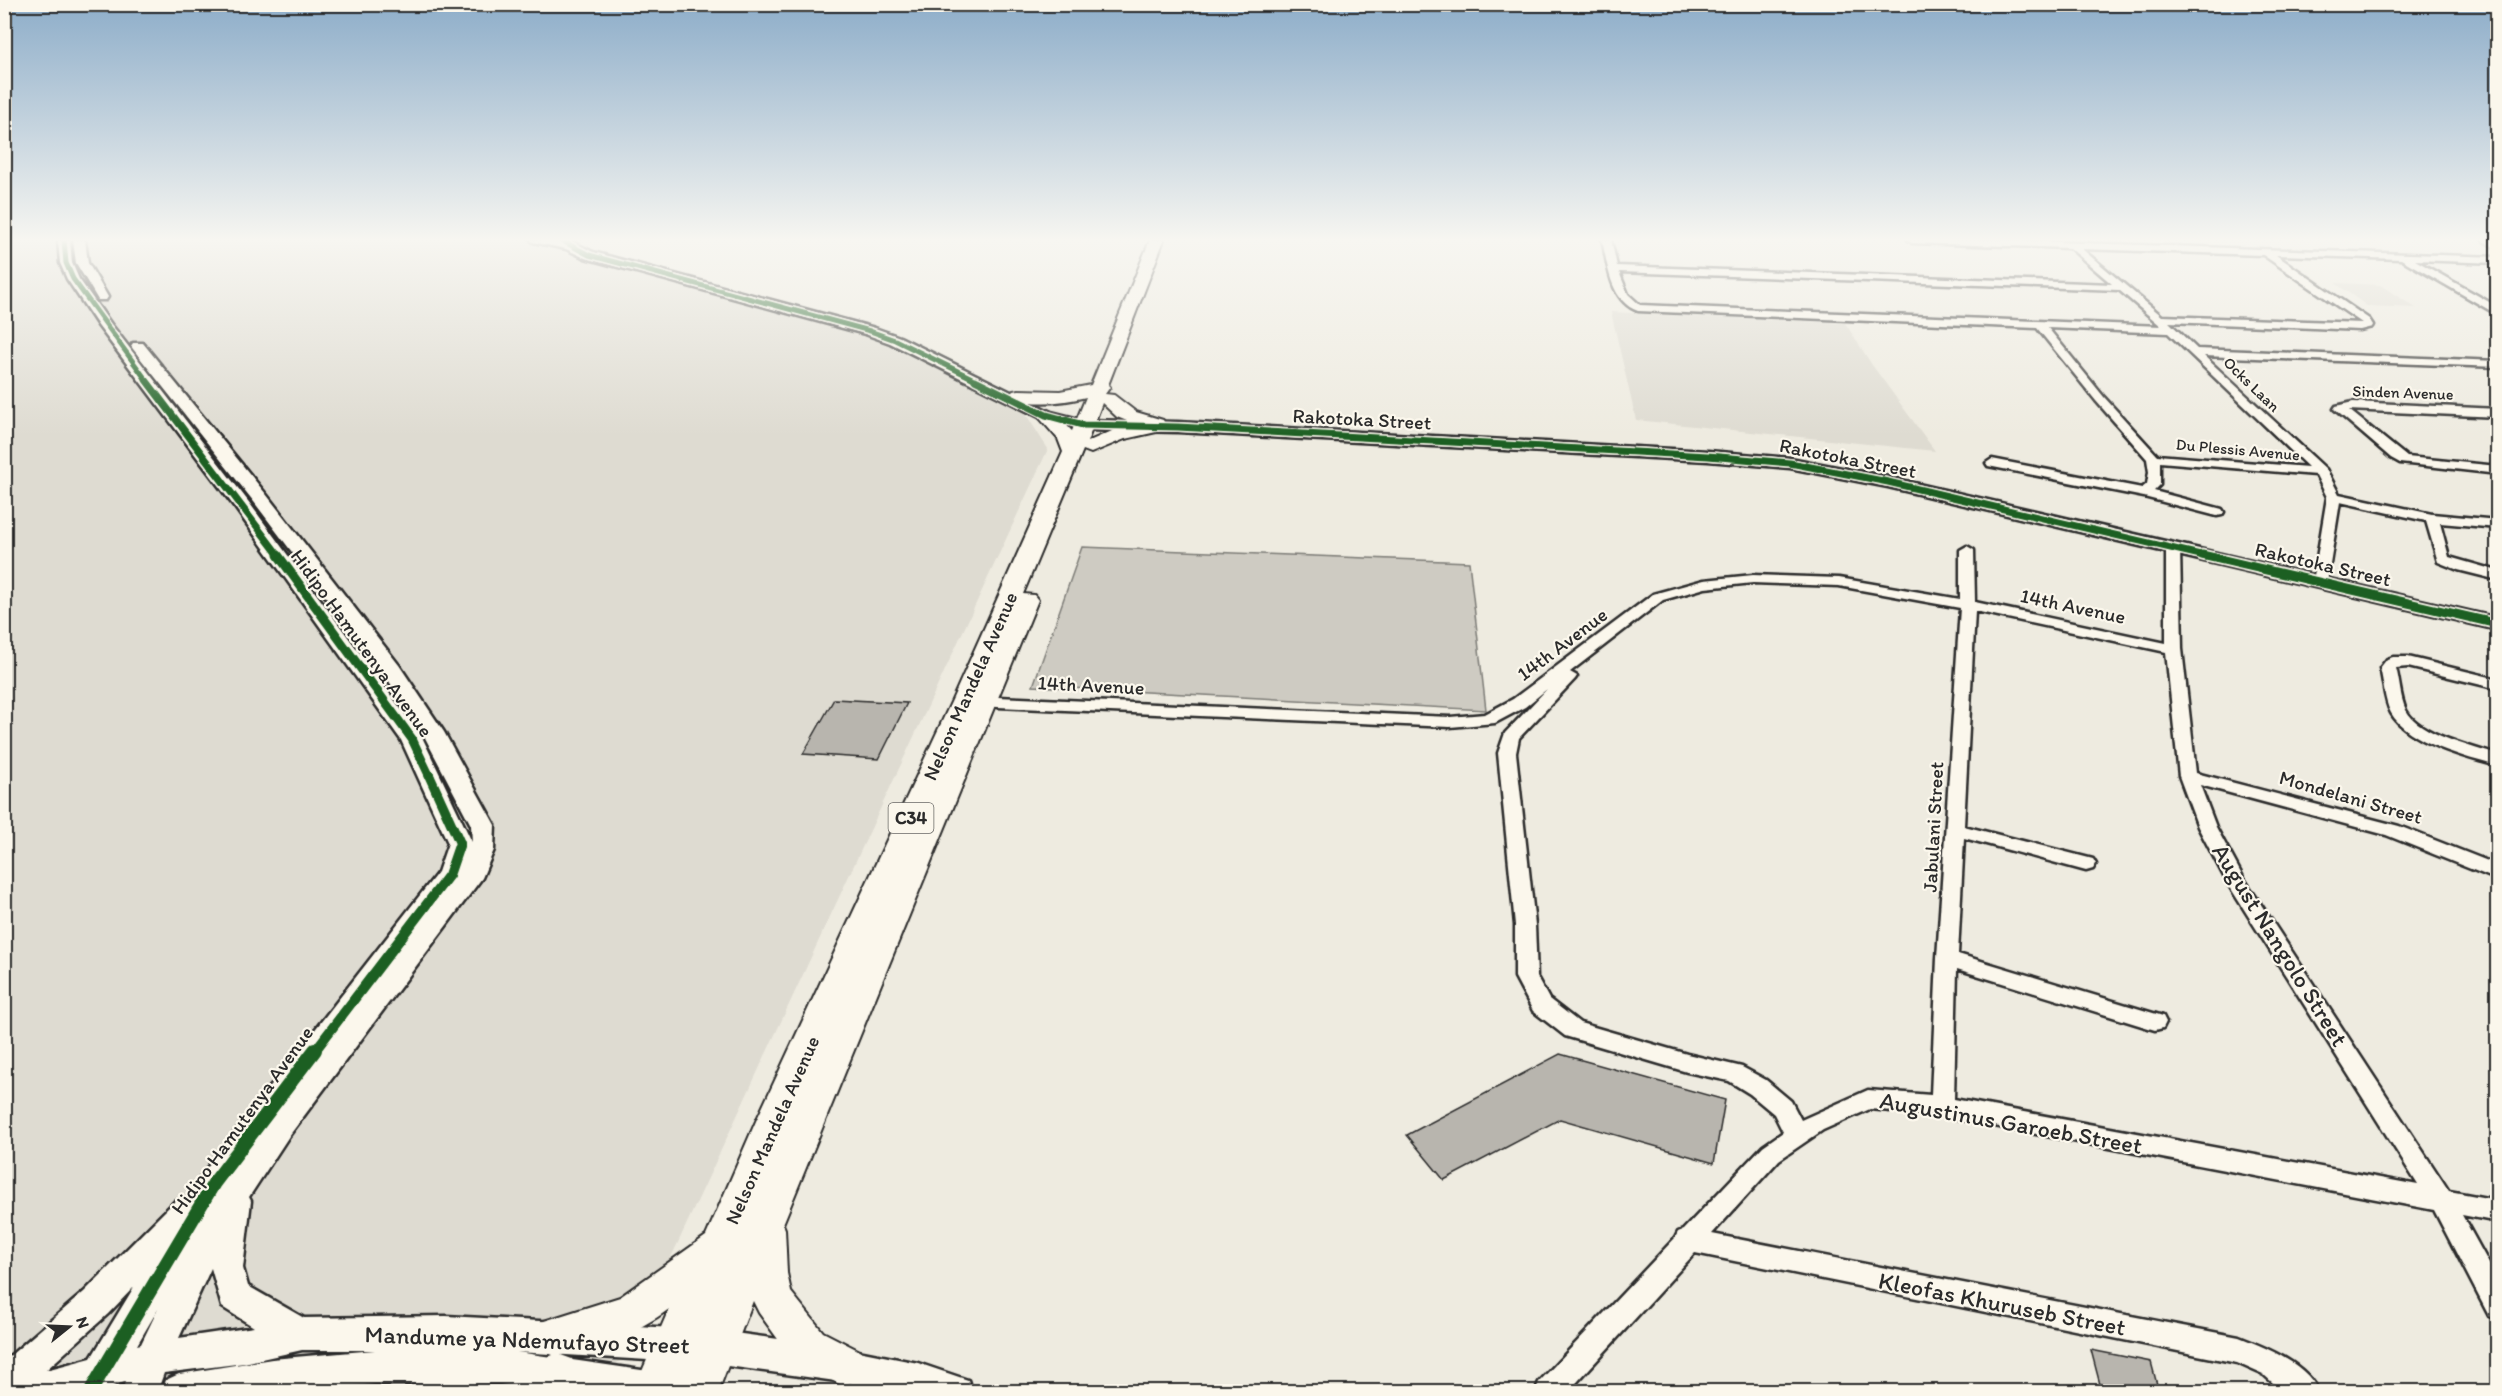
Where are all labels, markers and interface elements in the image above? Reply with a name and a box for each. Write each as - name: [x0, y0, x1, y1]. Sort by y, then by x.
- street label: Ocks Laan: [2219, 353, 2284, 416]
- street label: Sinden Avenue: [2352, 381, 2454, 404]
- street label: Rakotoka Street: [1292, 403, 1432, 435]
- street label: Rakotoka Street: [1778, 433, 1918, 483]
- street label: Du Plessis Avenue: [2175, 435, 2301, 464]
- street label: Rakotoka Street: [2253, 537, 2393, 591]
- street label: Hidipo Hamutenya Avenue: [286, 544, 438, 742]
- street label: 14th Avenue: [2018, 583, 2128, 629]
- street label: Nelson Mandela Avenue: [918, 588, 1022, 784]
- street label: 14th Avenue: [1512, 602, 1612, 686]
- street label: 14th Avenue: [1037, 670, 1145, 700]
- street label: Jabulani Street: [1918, 761, 1948, 893]
- street label: Mondelani Street: [2277, 765, 2425, 829]
- road number: C34: [888, 803, 934, 833]
- street label: August Nangolo Street: [2206, 838, 2355, 1051]
- street label: Hidipo Hamutenya Avenue: [166, 1021, 318, 1219]
- street label: Nelson Mandela Avenue: [720, 1032, 824, 1228]
- street label: Augustinus Garoeb Street: [1878, 1085, 2145, 1160]
- street label: Kleofas Khuruseb Street: [1876, 1265, 2128, 1342]
- north arrow: [39, 1297, 99, 1357]
- text: N: [72, 1314, 93, 1331]
- street label: Mandume ya Ndemufayo Street: [364, 1319, 690, 1360]

